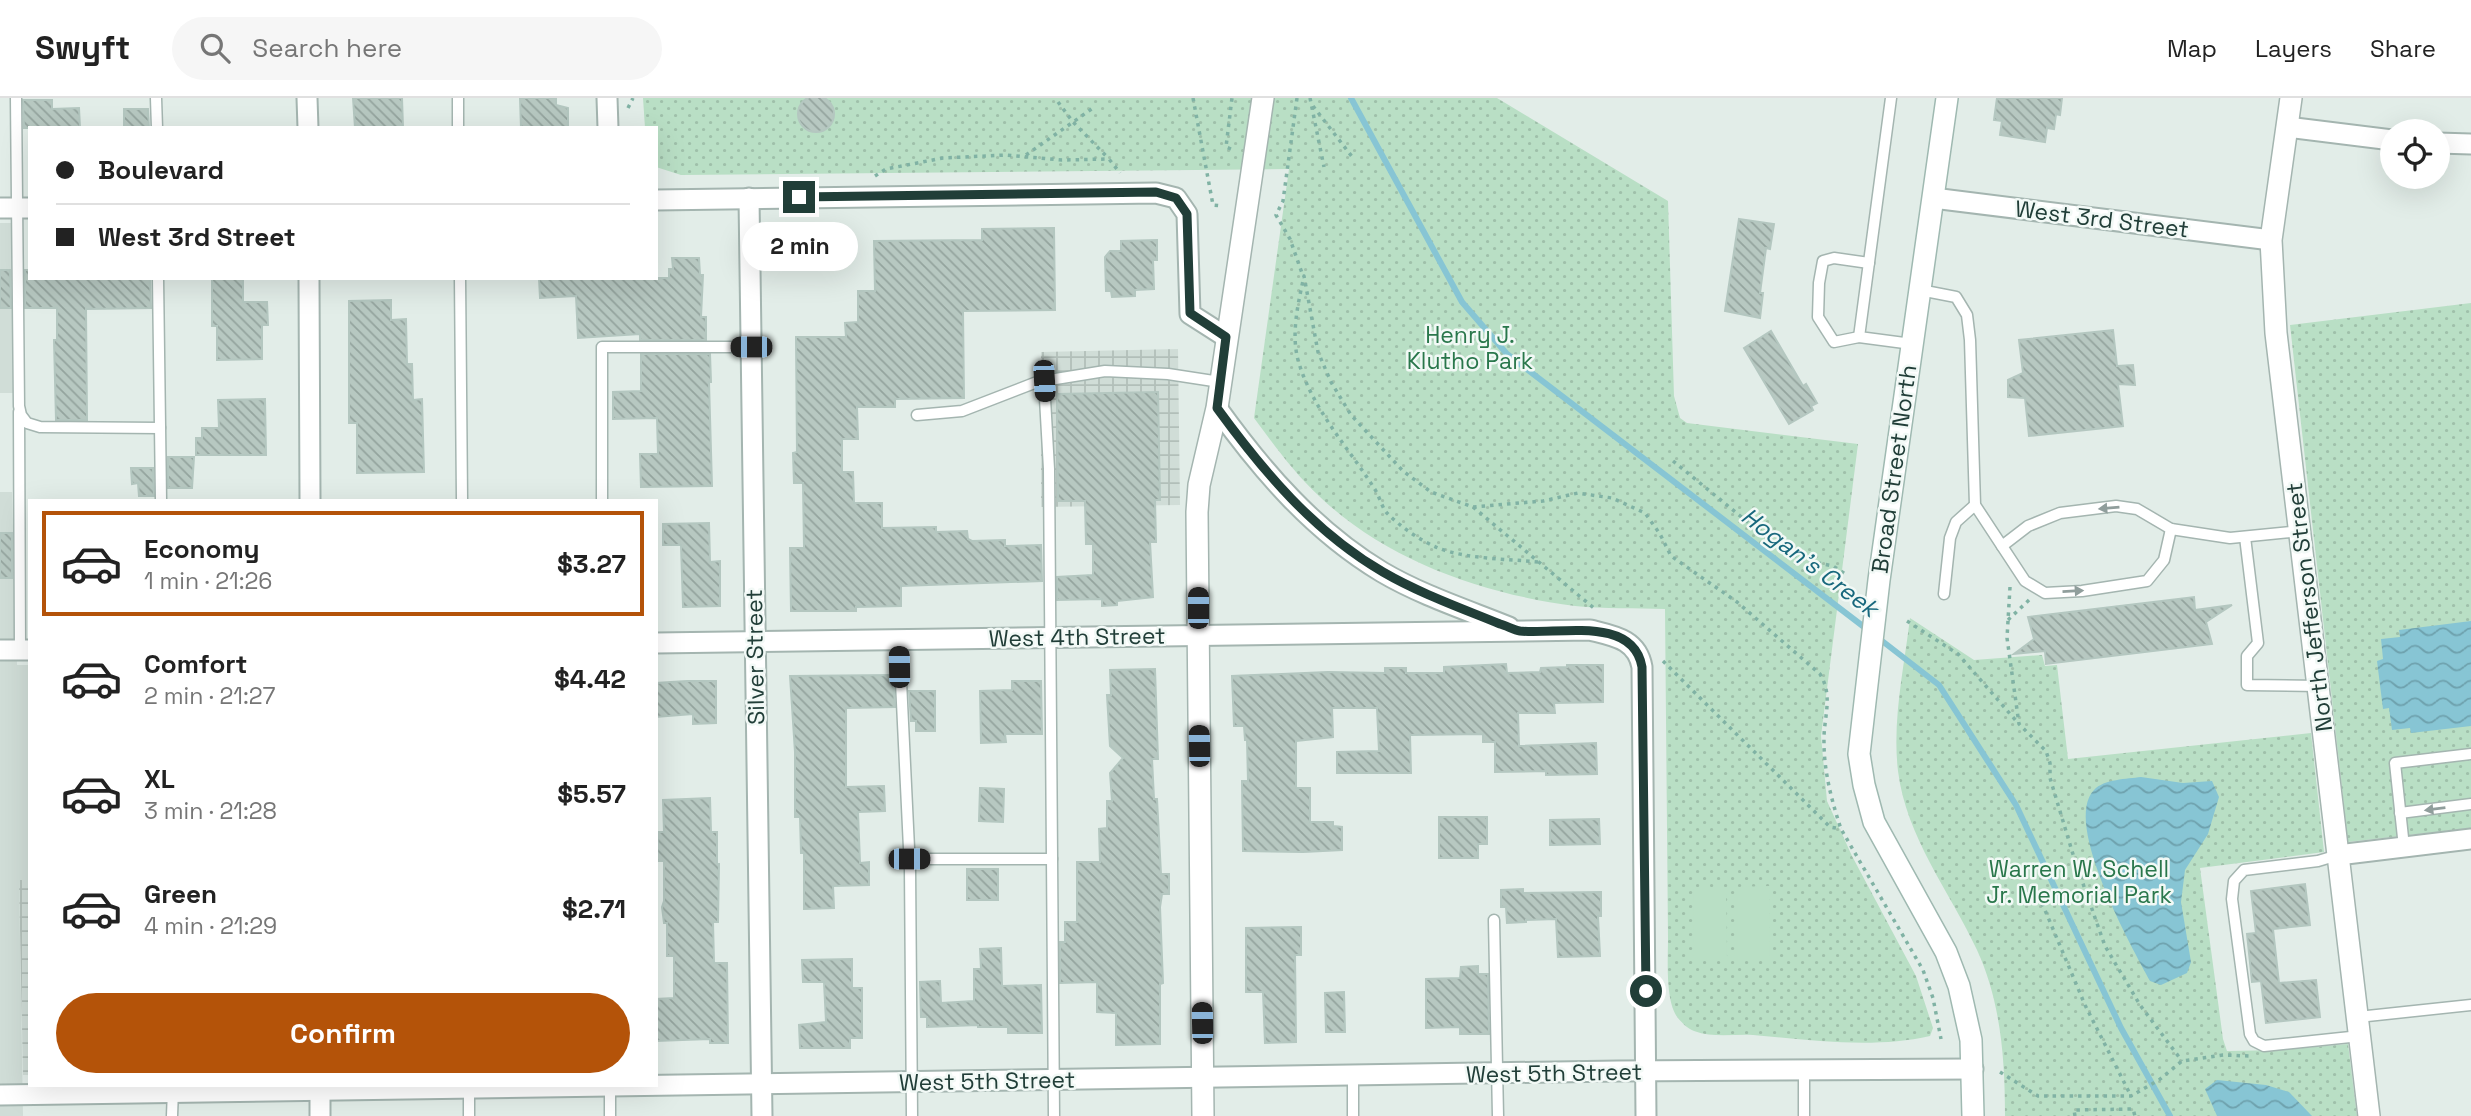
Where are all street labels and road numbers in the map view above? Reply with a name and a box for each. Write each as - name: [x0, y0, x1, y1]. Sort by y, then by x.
- street label: West 3rd Street: [2013, 193, 2191, 245]
- street label: Broad Street North: [1865, 363, 1923, 575]
- street label: North Jefferson Street: [2279, 481, 2339, 733]
- street label: Silver Street: [739, 589, 771, 725]
- street label: West 4th Street: [988, 620, 1166, 654]
- street label: West 5th Street: [1466, 1056, 1642, 1090]
- street label: West 5th Street: [899, 1064, 1075, 1098]

